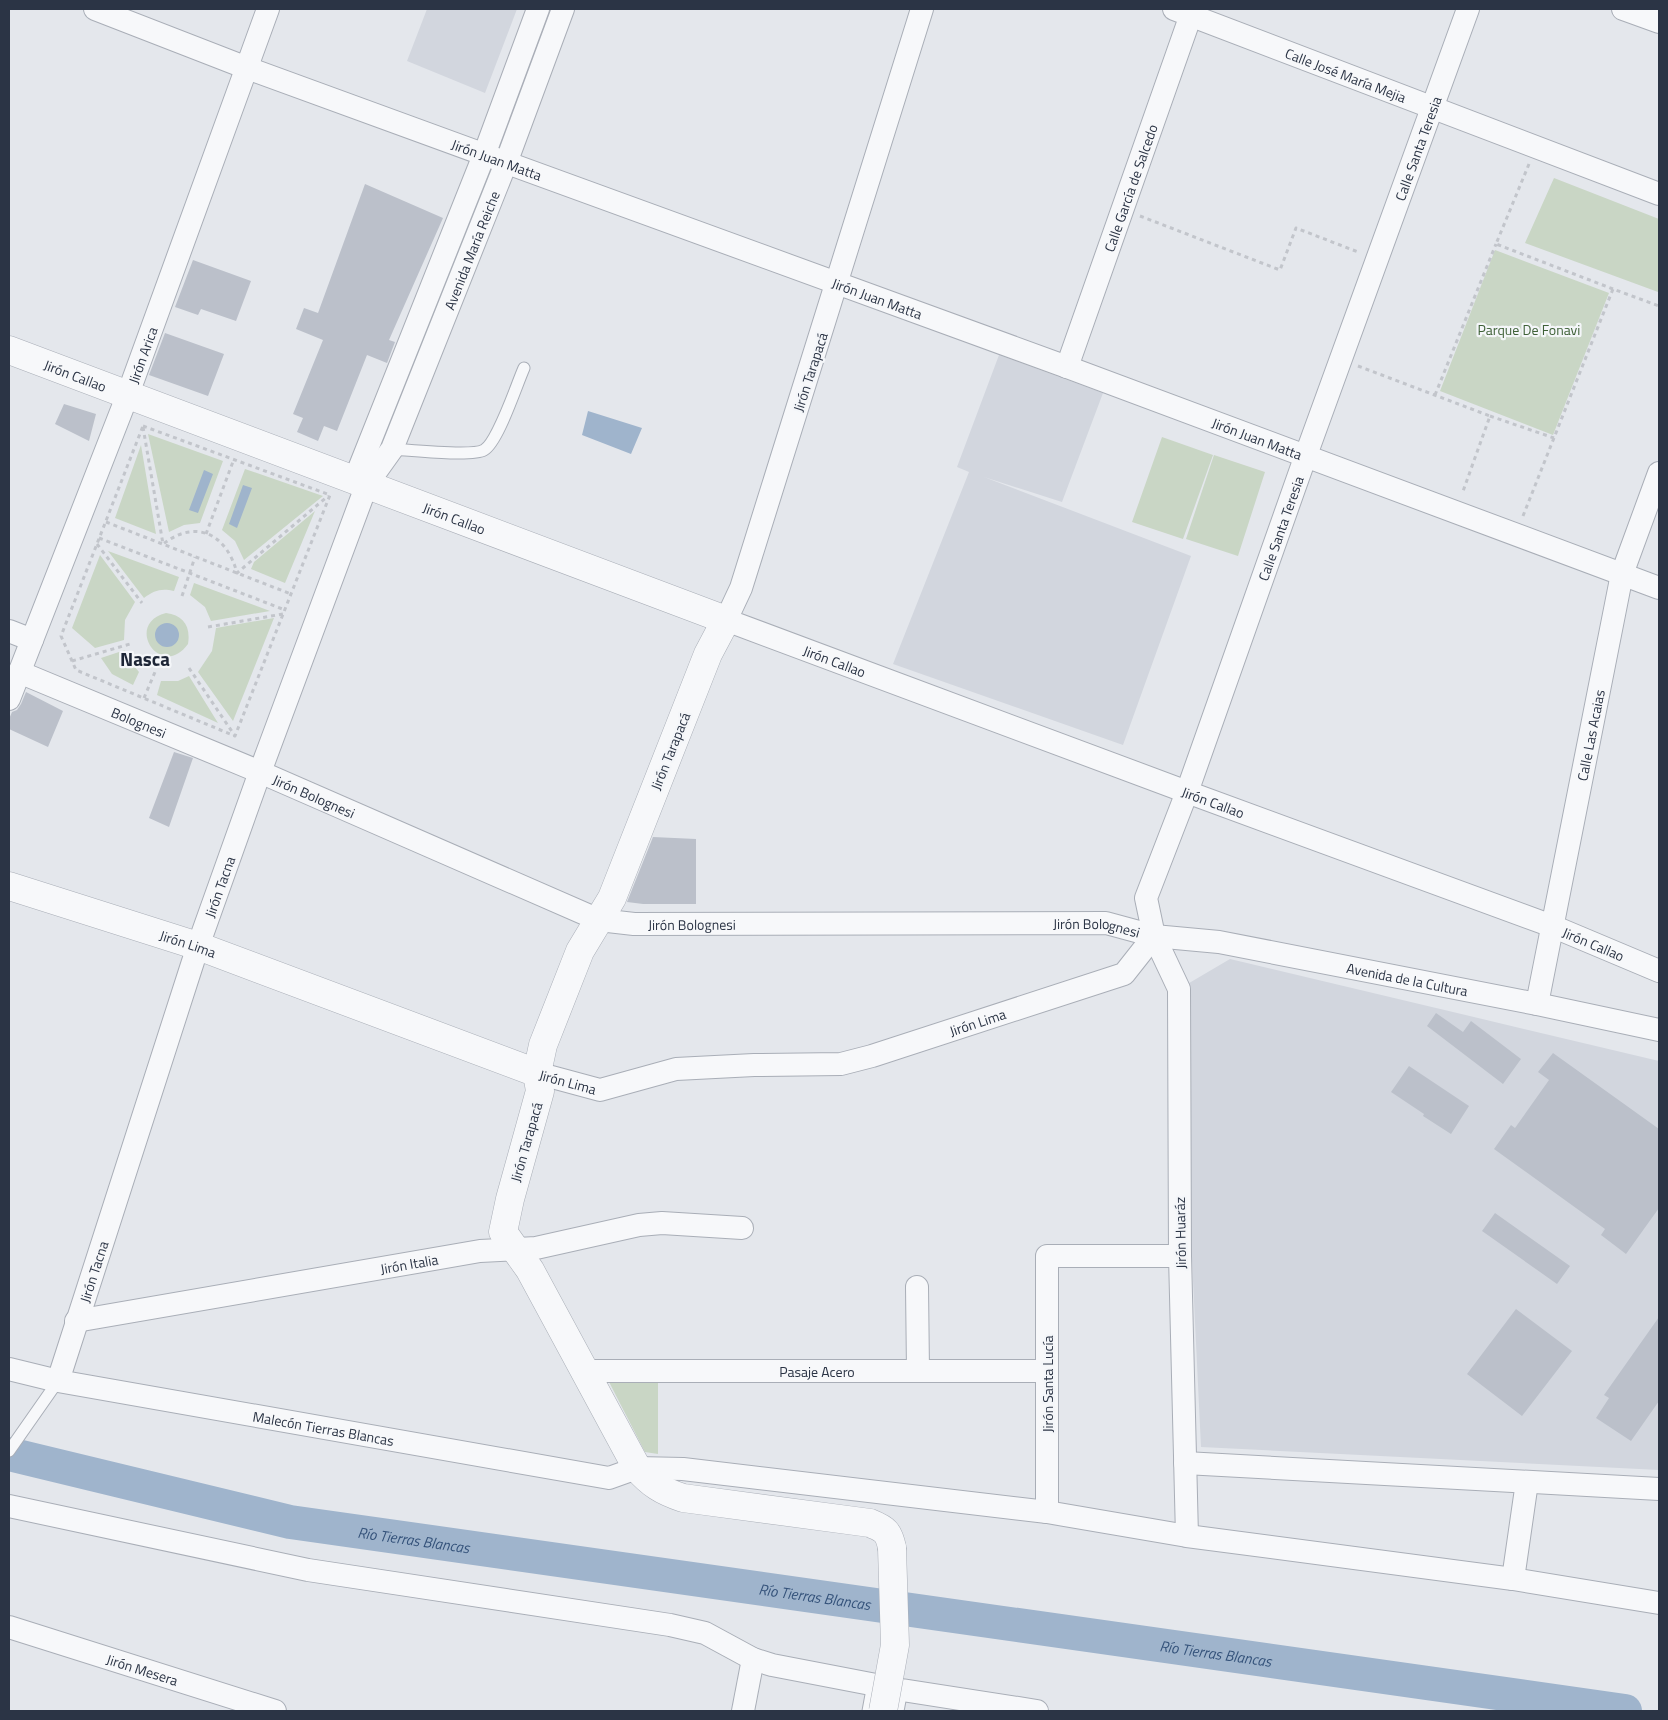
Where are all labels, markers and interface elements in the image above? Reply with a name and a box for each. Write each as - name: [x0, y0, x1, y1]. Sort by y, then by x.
- street label: Calle José María Mejia: [1282, 42, 1410, 107]
- street label: Calle Santa Teresia: [1389, 93, 1446, 203]
- street label: Calle García de Salcedo: [1098, 121, 1162, 255]
- street label: Jirón Juan Matta: [449, 133, 545, 185]
- street label: Avenida María Reiche: [438, 188, 504, 313]
- street label: Jirón Juan Matta: [829, 272, 925, 324]
- park label: Parque De Fonavi: [1478, 319, 1580, 340]
- street label: Jirón Arica: [122, 323, 162, 386]
- street label: Jirón Tarapacá: [787, 330, 833, 414]
- street label: Jirón Callao: [41, 354, 110, 396]
- street label: Jirón Juan Matta: [1209, 412, 1305, 464]
- street label: Calle Santa Teresia: [1252, 473, 1308, 583]
- street label: Jirón Callao: [420, 496, 489, 539]
- street label: Jirón Callao: [800, 639, 869, 682]
- district label: Nasca: [120, 644, 170, 673]
- street label: Calle Las Acaias: [1571, 688, 1609, 783]
- street label: Bolognesi: [108, 701, 170, 743]
- street label: Jirón Tarapacá: [645, 709, 695, 793]
- street label: Jirón Bolognesi: [270, 768, 359, 823]
- street label: Jirón Callao: [1179, 781, 1248, 823]
- street label: Jirón Tacna: [199, 853, 240, 920]
- street label: Jirón Bolognesi: [1053, 912, 1142, 942]
- street label: Jirón Bolognesi: [648, 913, 736, 934]
- street label: Jirón Callao: [1559, 921, 1628, 966]
- street label: Jirón Lima: [157, 924, 219, 962]
- street label: Avenida de la Cultura: [1345, 957, 1470, 1001]
- street label: Jirón Lima: [946, 1003, 1008, 1041]
- street label: Jirón Lima: [537, 1064, 599, 1099]
- street label: Jirón Tarapacá: [505, 1100, 547, 1184]
- street label: Jirón Huaráz: [1169, 1197, 1191, 1269]
- street label: Jirón Tacna: [73, 1238, 113, 1305]
- street label: Jirón Italia: [378, 1248, 440, 1279]
- street label: Jirón Santa Lucía: [1037, 1335, 1058, 1433]
- street label: Pasaje Acero: [779, 1361, 855, 1382]
- street label: Malecón Tierras Blancas: [251, 1405, 396, 1450]
- water label: Río Tierras Blancas: [356, 1520, 473, 1559]
- water label: Río Tierras Blancas: [757, 1577, 874, 1616]
- water label: Río Tierras Blancas: [1158, 1634, 1275, 1673]
- street label: Jirón Mesera: [104, 1648, 181, 1690]

